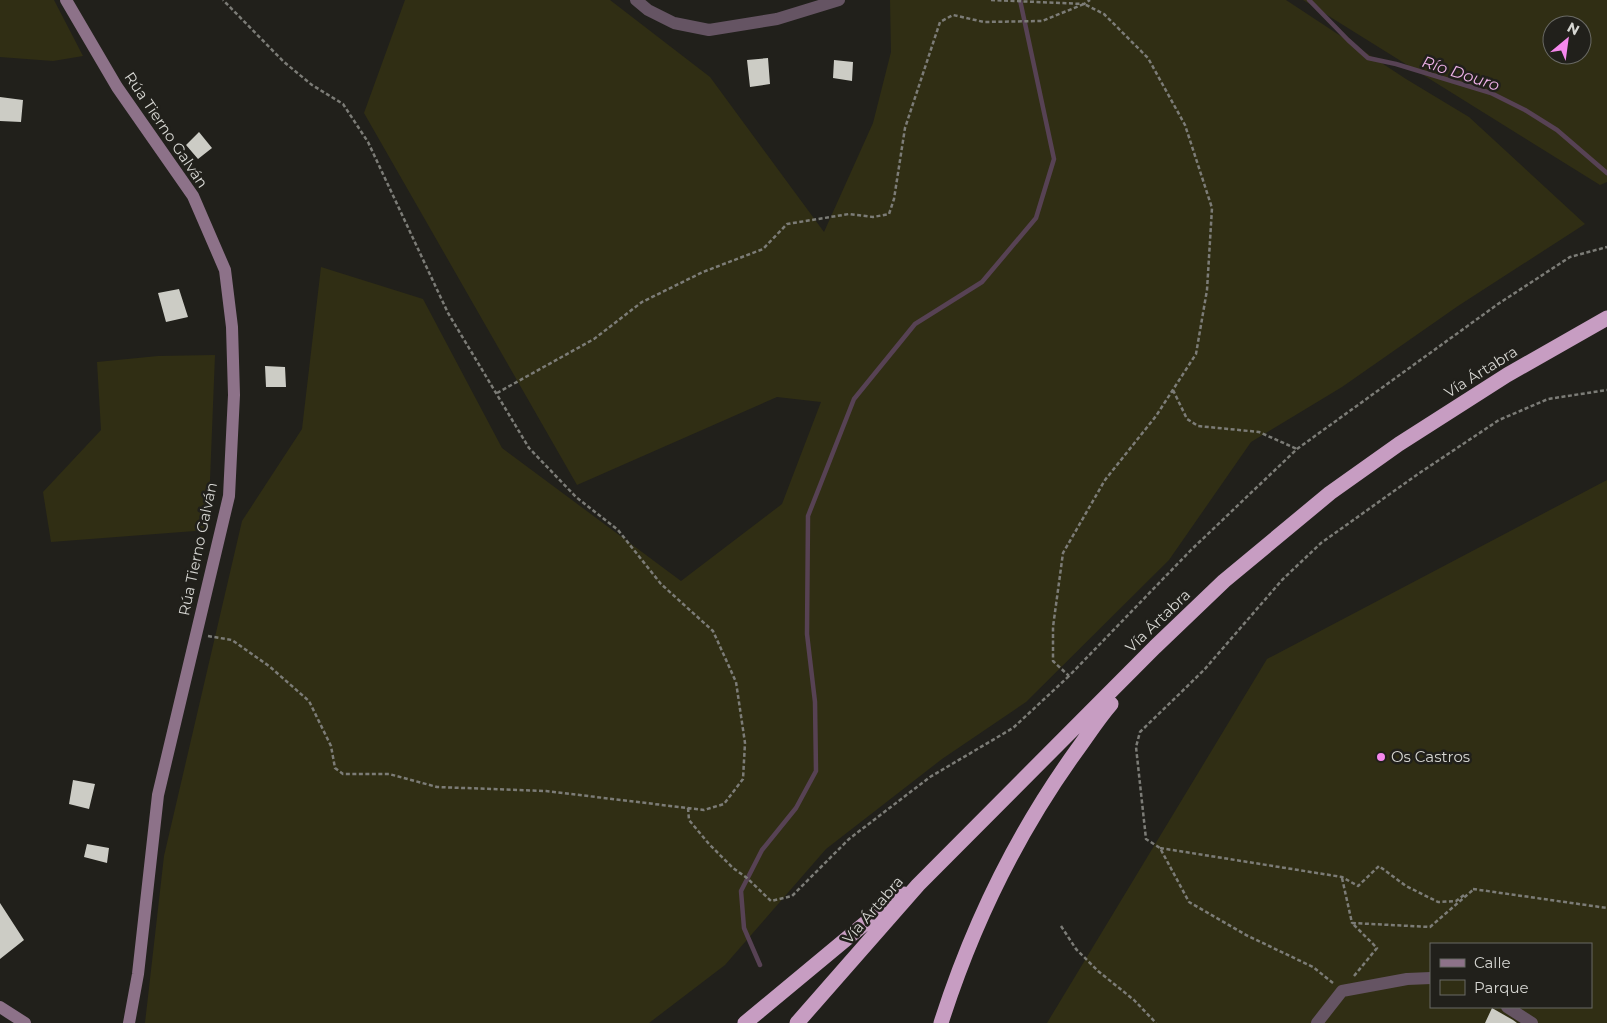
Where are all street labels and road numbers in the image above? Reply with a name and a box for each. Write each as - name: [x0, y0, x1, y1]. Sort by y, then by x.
- street label: Rúa Tierno Galván: [120, 68, 212, 191]
- street label: Vía Ártabra: [1440, 342, 1521, 402]
- street label: Rúa Tierno Galván: [174, 480, 221, 617]
- street label: Vía Ártabra: [1121, 585, 1194, 656]
- street label: Vía Ártabra: [838, 872, 907, 947]

